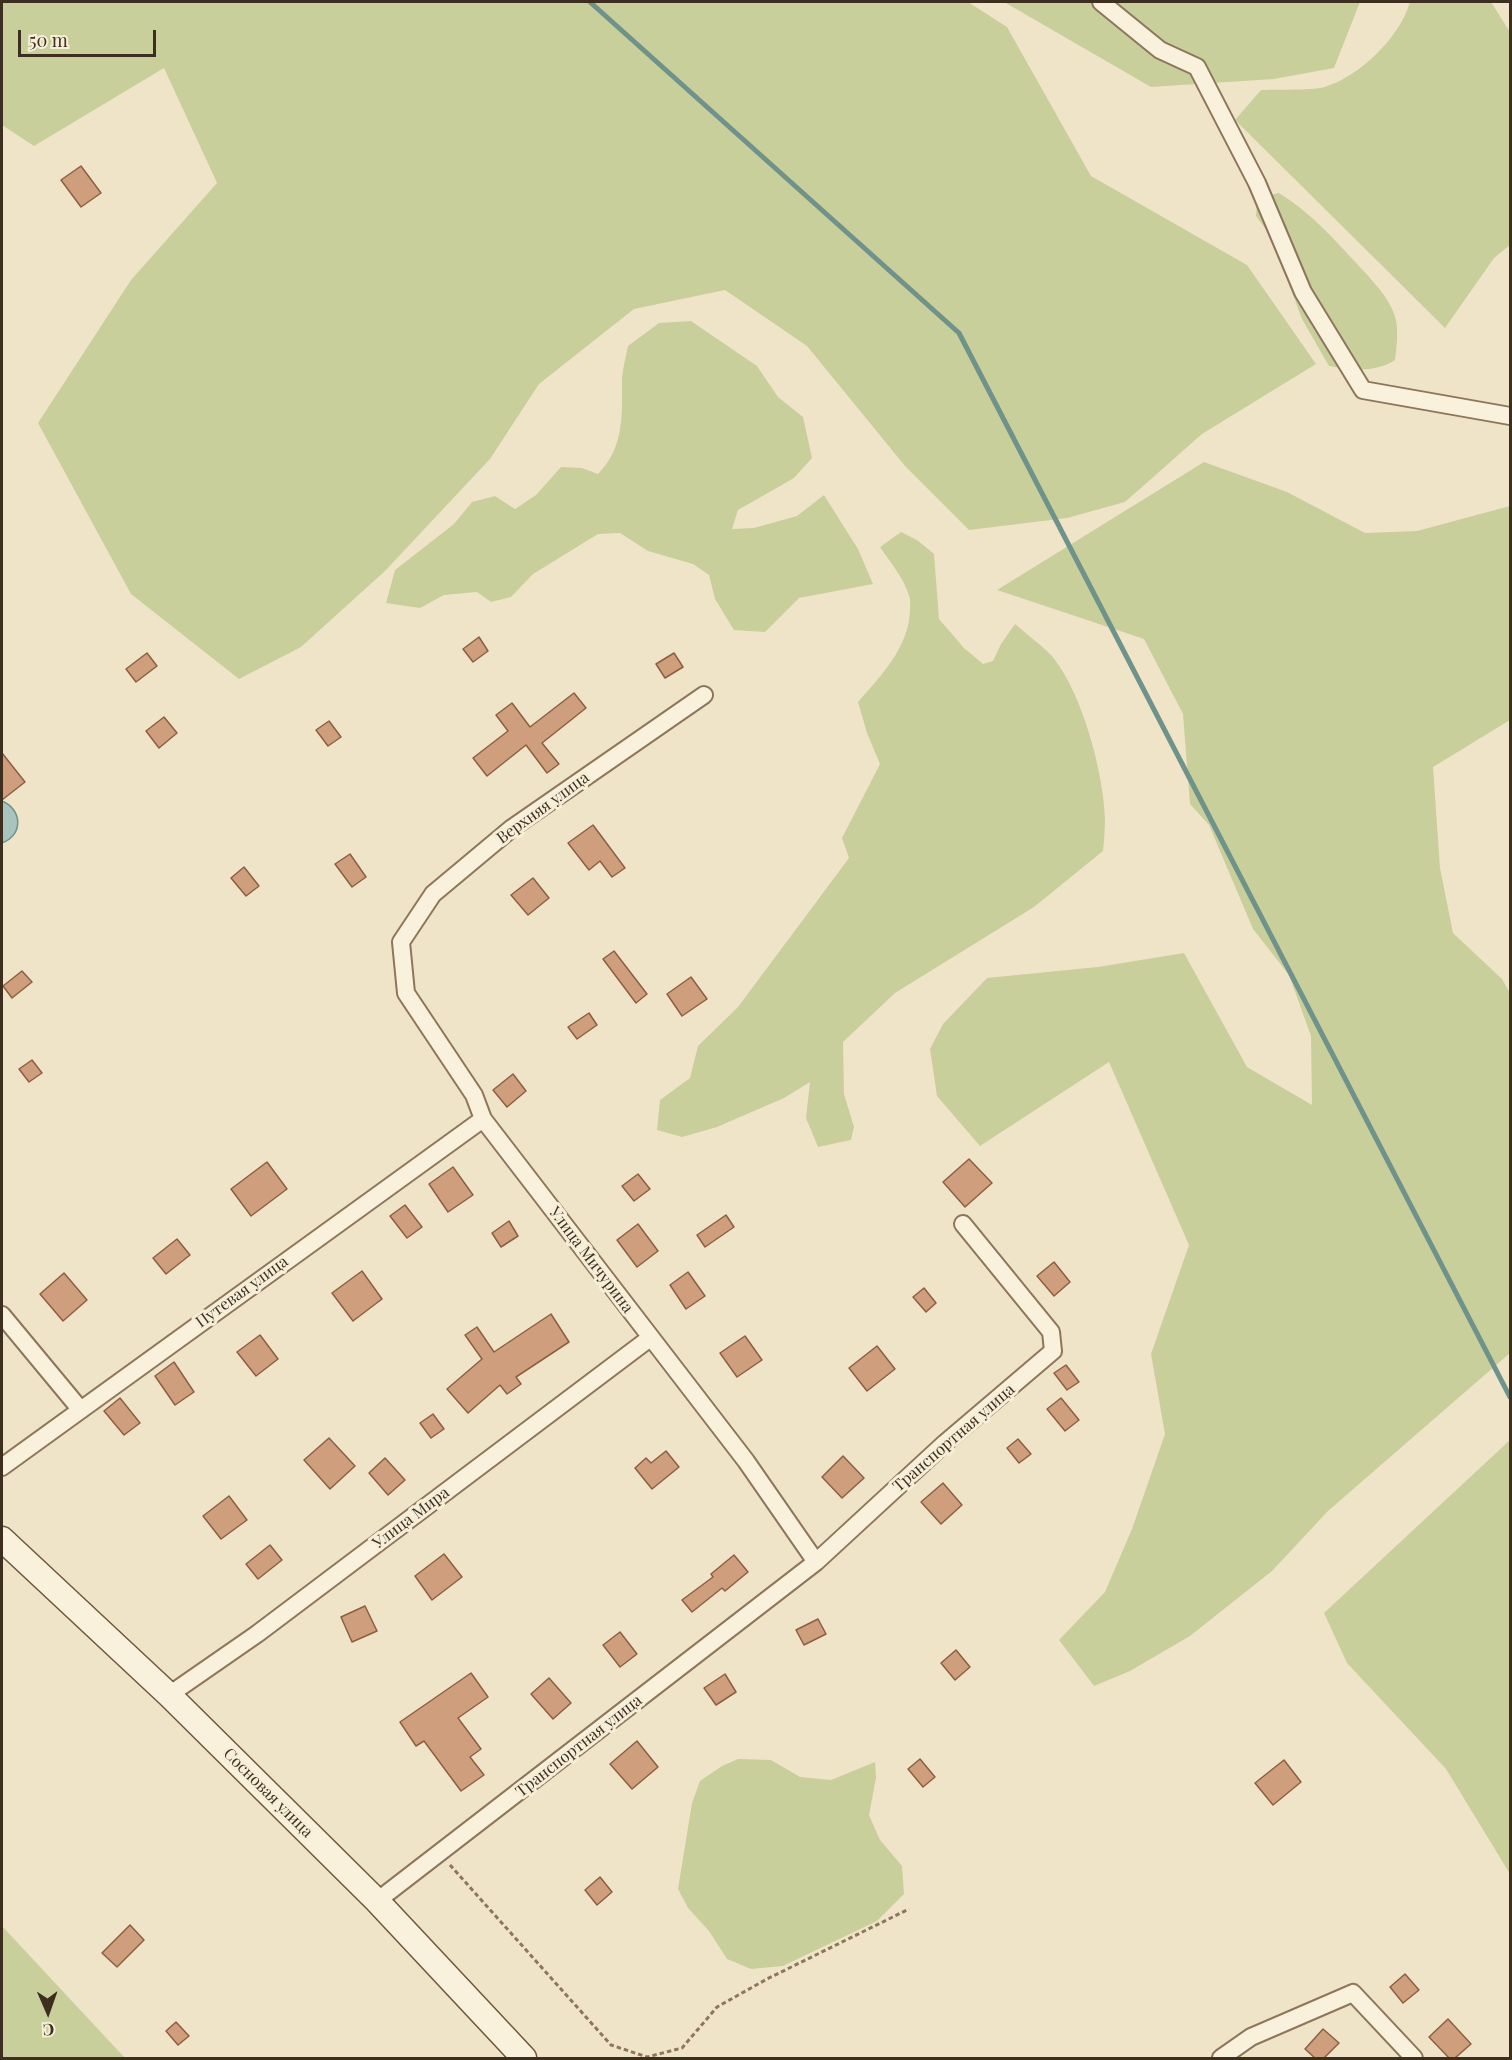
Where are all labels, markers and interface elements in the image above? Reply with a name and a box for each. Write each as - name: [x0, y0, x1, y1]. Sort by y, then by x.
- scale bar: [21, 18, 159, 56]
- text: 50 m: [29, 28, 68, 52]
- street label: Верхняя улица: [493, 768, 593, 848]
- street label: Улица Мичурина: [545, 1203, 637, 1317]
- street label: Путевая улица: [192, 1252, 292, 1332]
- street label: Транспортная улица: [889, 1380, 1019, 1496]
- street label: Улица Мира: [369, 1483, 453, 1553]
- street label: Транспортная улица: [512, 1691, 646, 1801]
- street label: Сосновая улица: [219, 1744, 317, 1842]
- north arrow: [18, 1982, 78, 2042]
- text: С: [43, 2020, 55, 2041]

